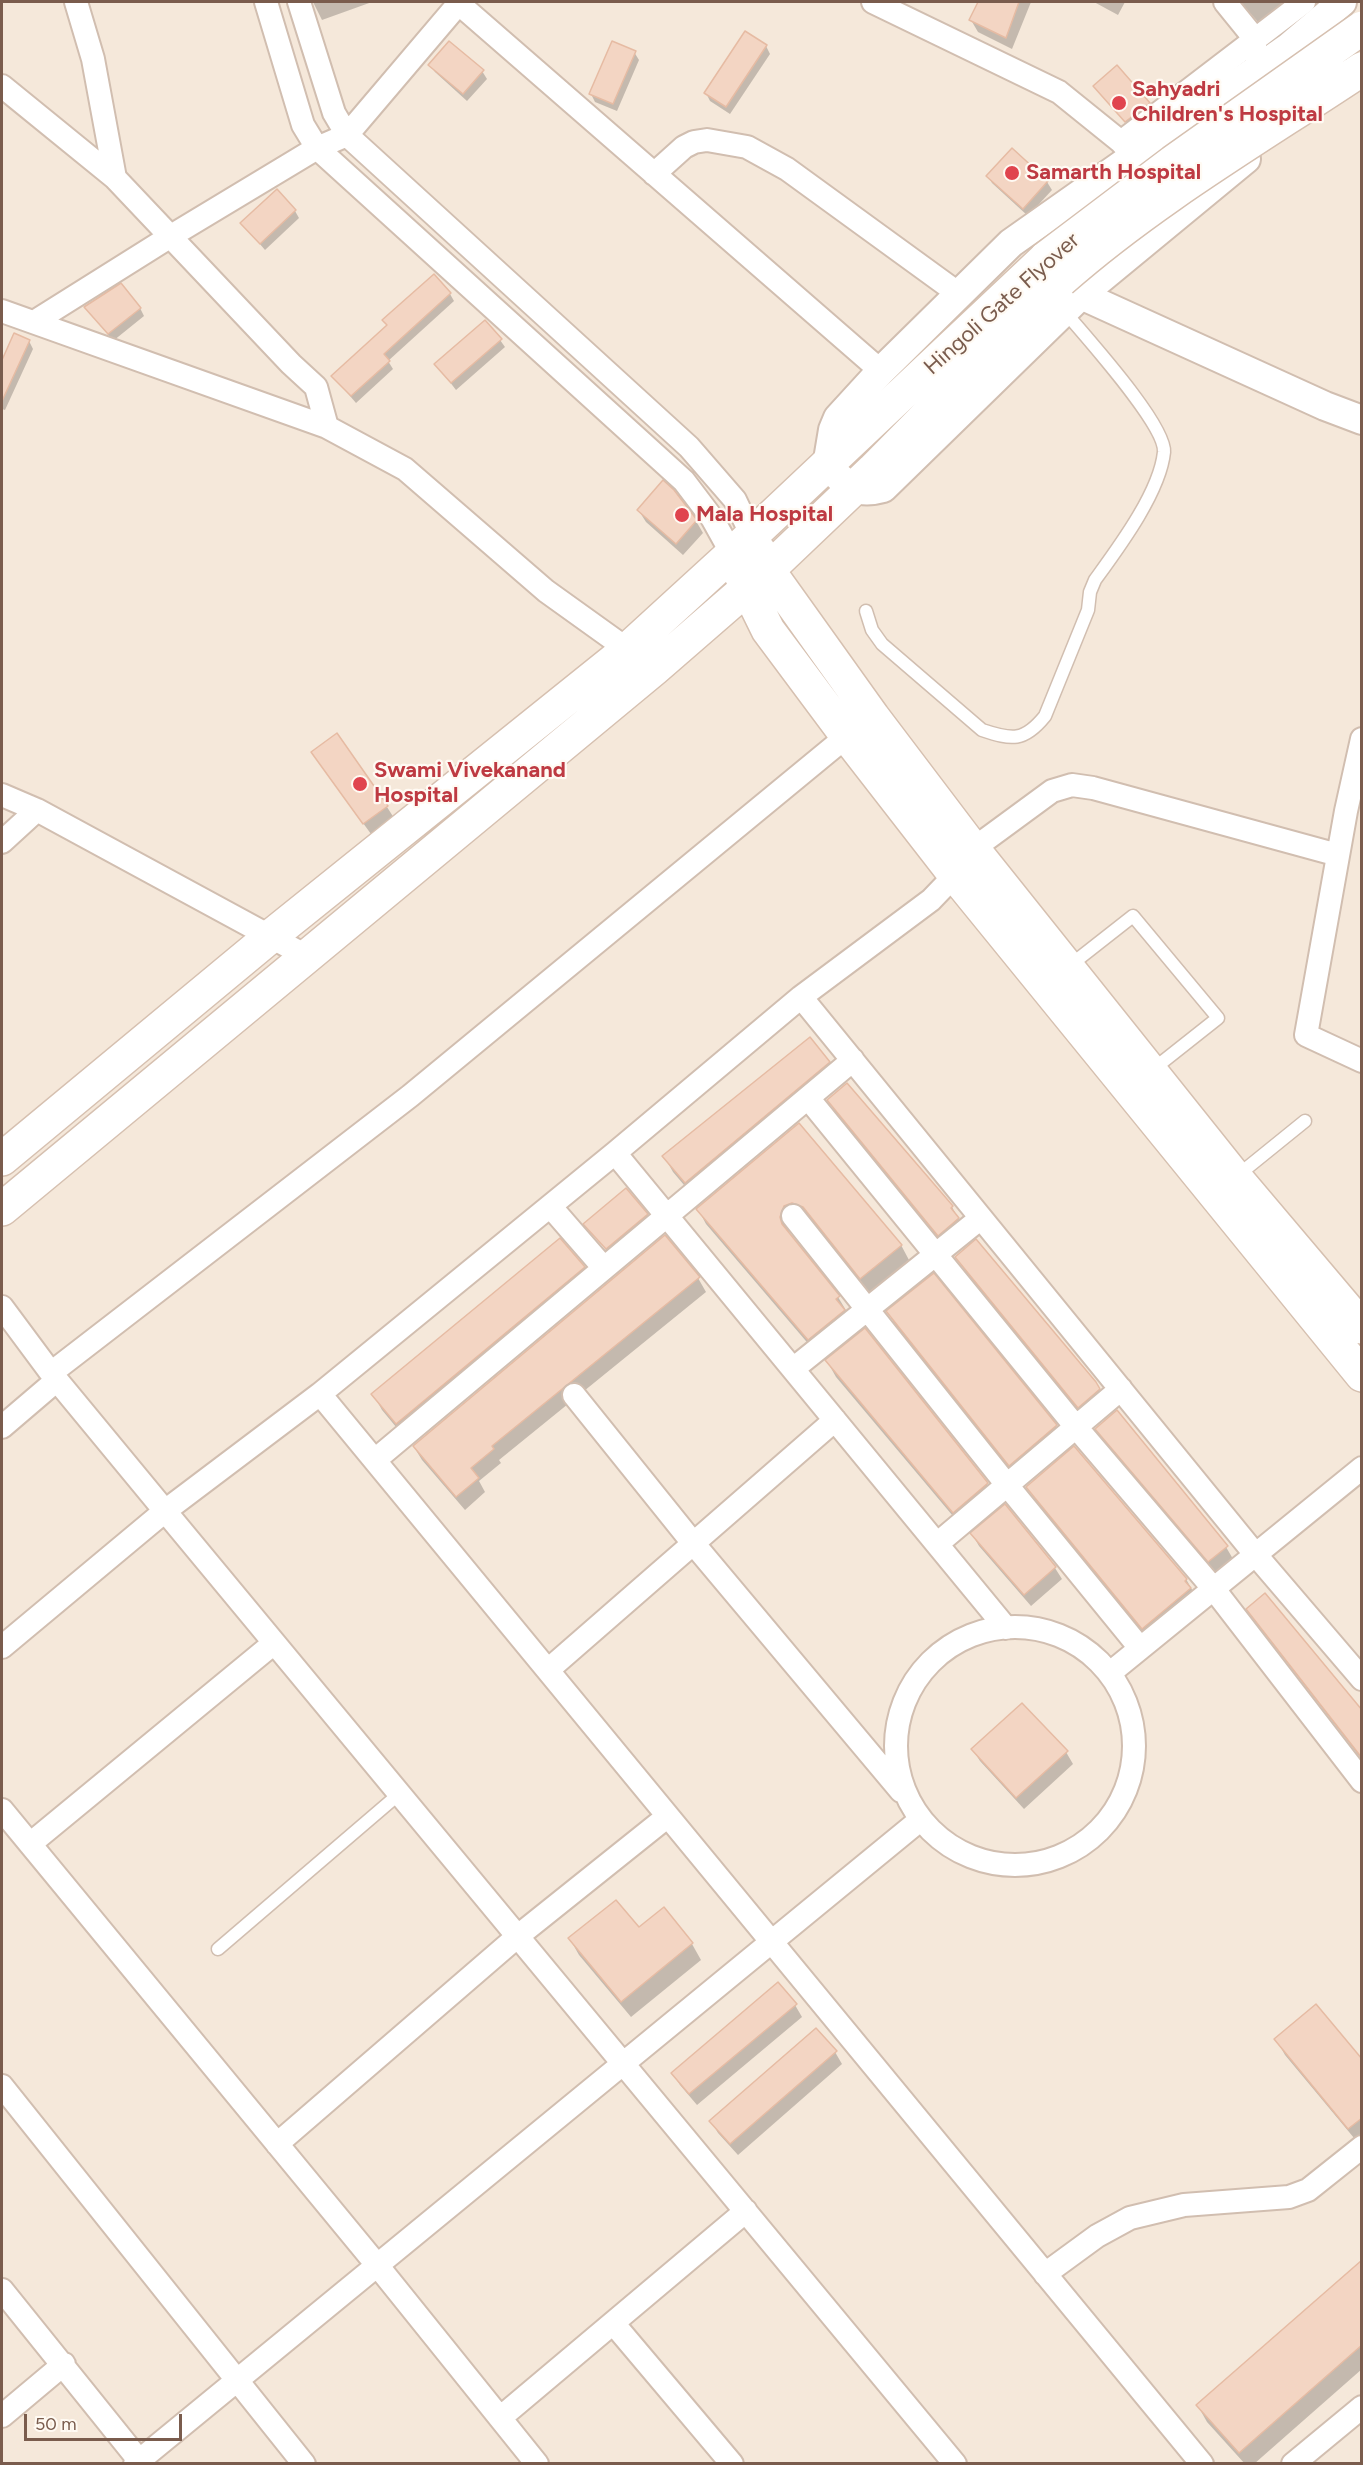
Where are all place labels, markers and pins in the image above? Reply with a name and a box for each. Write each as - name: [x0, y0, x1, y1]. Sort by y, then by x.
- place label: Sahyadri Children's Hospital: [1132, 77, 1323, 128]
- marker: Sahyadri Children's Hospital: [1110, 94, 1128, 112]
- place label: Samarth Hospital: [1026, 160, 1201, 186]
- marker: Samarth Hospital: [1003, 164, 1021, 182]
- place label: Mala Hospital: [696, 502, 833, 528]
- marker: Mala Hospital: [673, 506, 691, 524]
- place label: Swami Vivekanand Hospital: [374, 758, 566, 810]
- marker: Swami Vivekanand Hospital: [351, 775, 369, 793]

